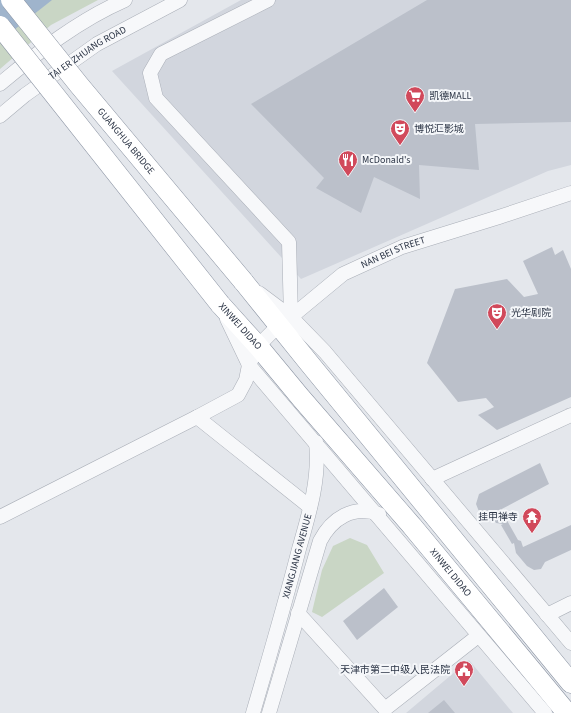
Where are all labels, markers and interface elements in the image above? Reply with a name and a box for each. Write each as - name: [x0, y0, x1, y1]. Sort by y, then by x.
- street label: TAI ER ZHUANG ROAD: [46, 23, 129, 83]
- supermarket icon: 凯德MALL: [404, 85, 426, 113]
- place label: 凯德MALL: [429, 89, 472, 103]
- street label: GUANGHUA BRIDGE: [94, 105, 158, 177]
- theatre icon: 博悦汇影城: [389, 118, 411, 146]
- place label: 博悦汇影城: [414, 122, 464, 136]
- restaurant icon: McDonald's: [337, 149, 359, 177]
- place label: McDonald's: [362, 153, 411, 167]
- street label: NAN BEI STREET: [359, 233, 428, 272]
- street label: XINWEI DIDAO: [215, 300, 265, 353]
- theatre icon: 光华剧院: [486, 302, 508, 330]
- place label: 光华剧院: [511, 306, 551, 320]
- temple icon: 挂甲禅寺: [521, 506, 543, 534]
- place label: 挂甲禅寺: [478, 510, 518, 524]
- street label: XIANGJIANG AVENUE: [279, 512, 316, 600]
- street label: XINWEI DIDAO: [426, 545, 475, 600]
- public building icon: 天津市第二中级人民法院: [453, 659, 475, 687]
- place label: 天津市第二中级人民法院: [340, 663, 450, 677]

